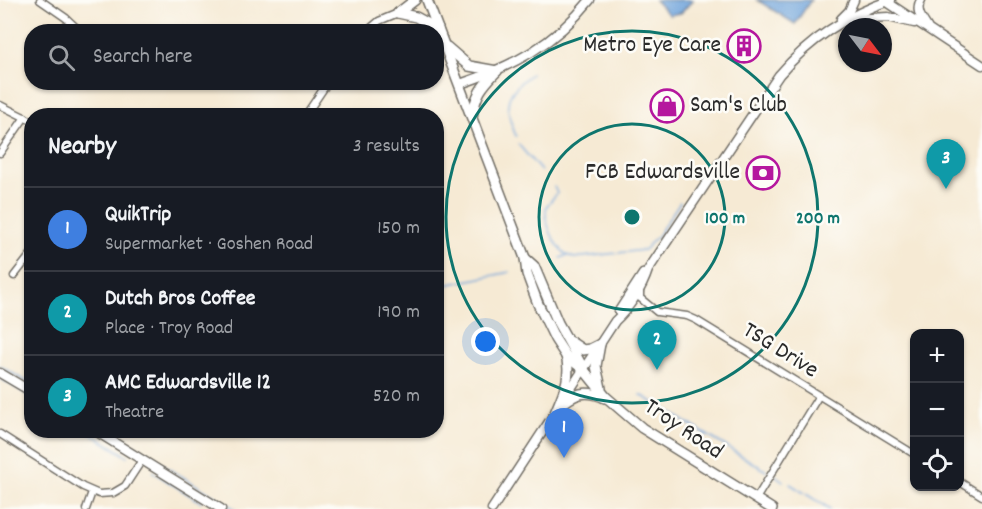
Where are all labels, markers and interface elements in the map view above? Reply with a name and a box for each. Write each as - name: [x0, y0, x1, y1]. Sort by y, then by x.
- north arrow: [838, 18, 892, 72]
- search box: [24, 24, 444, 90]
- building icon: Metro Eye Care: [726, 28, 762, 64]
- place label: Metro Eye Care: [583, 29, 721, 63]
- icon: search: [45, 41, 78, 74]
- text: Search here: [93, 42, 192, 73]
- shop icon: Sam's Club: [649, 88, 685, 124]
- place label: Sam's Club: [690, 89, 787, 123]
- text: Nearby: [48, 129, 116, 166]
- text: 3 results: [353, 133, 420, 161]
- pin: 3: [926, 140, 966, 189]
- bank icon: FCB Edwardsville: [745, 155, 781, 191]
- place label: FCB Edwardsville: [585, 156, 740, 190]
- text: QuikTrip: [105, 200, 171, 231]
- centre of rings: [622, 207, 642, 227]
- text: 100 m: [705, 207, 745, 232]
- text: 200 m: [796, 207, 840, 232]
- text: 1: [65, 215, 70, 243]
- text: 150 m: [377, 215, 420, 243]
- text: Supermarket · Goshen Road: [105, 231, 313, 259]
- text: Dutch Bros Coffee: [105, 284, 256, 315]
- text: 2: [63, 299, 72, 327]
- text: 190 m: [377, 299, 420, 327]
- street label: TSG Drive: [735, 314, 825, 388]
- text: Place · Troy Road: [105, 315, 233, 343]
- pin: 2: [638, 320, 676, 370]
- your location: [471, 327, 500, 356]
- map controls: [910, 329, 964, 491]
- button: +: [910, 329, 964, 383]
- text: AMC Edwardsville 12: [105, 368, 271, 399]
- text: 3: [63, 383, 72, 411]
- text: 520 m: [373, 383, 420, 411]
- button: −: [910, 383, 964, 437]
- street label: Troy Road: [636, 391, 730, 469]
- text: Theatre: [105, 399, 164, 427]
- pin: 1: [544, 408, 584, 458]
- button: locate: [910, 437, 964, 491]

